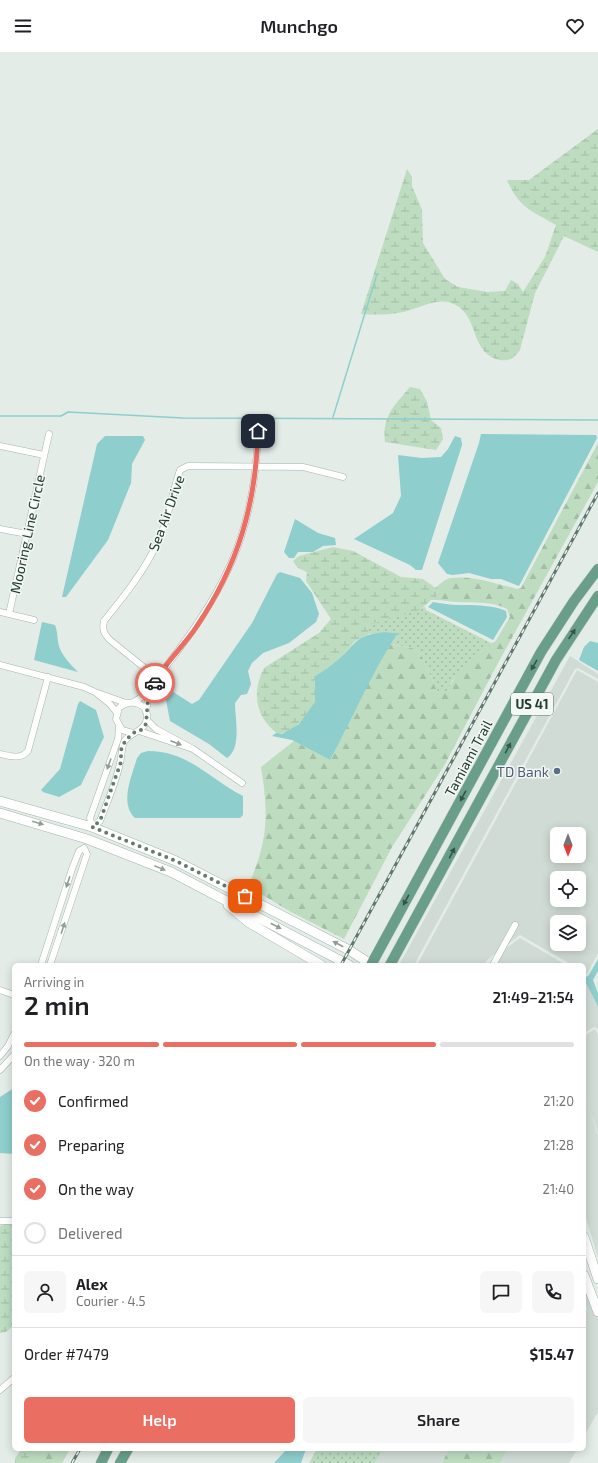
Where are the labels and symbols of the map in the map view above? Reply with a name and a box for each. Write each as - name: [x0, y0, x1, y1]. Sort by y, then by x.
- pin: [241, 414, 275, 448]
- street label: Mooring Line Circle: [6, 473, 48, 595]
- street label: Sea Air Drive: [144, 473, 188, 553]
- one-way arrow: [568, 629, 576, 640]
- one-way arrow: [531, 659, 537, 671]
- courier: [135, 663, 175, 703]
- road number: US 41: [511, 693, 553, 715]
- street label: Tamiami Trail: [441, 716, 496, 799]
- one-way arrow: [170, 741, 182, 747]
- one-way arrow: [505, 742, 511, 753]
- one-way arrow: [106, 758, 112, 770]
- place label: TD Bank: [497, 763, 549, 780]
- marker: TD Bank: [552, 766, 562, 776]
- one-way arrow: [459, 790, 466, 802]
- one-way arrow: [32, 820, 44, 826]
- north arrow: [550, 827, 586, 863]
- one-way arrow: [448, 847, 455, 858]
- one-way arrow: [154, 865, 165, 871]
- one-way arrow: [65, 877, 71, 889]
- pin: [228, 879, 262, 913]
- one-way arrow: [403, 894, 410, 906]
- one-way arrow: [60, 922, 66, 934]
- one-way arrow: [270, 923, 282, 930]
- one-way arrow: [332, 941, 344, 947]

